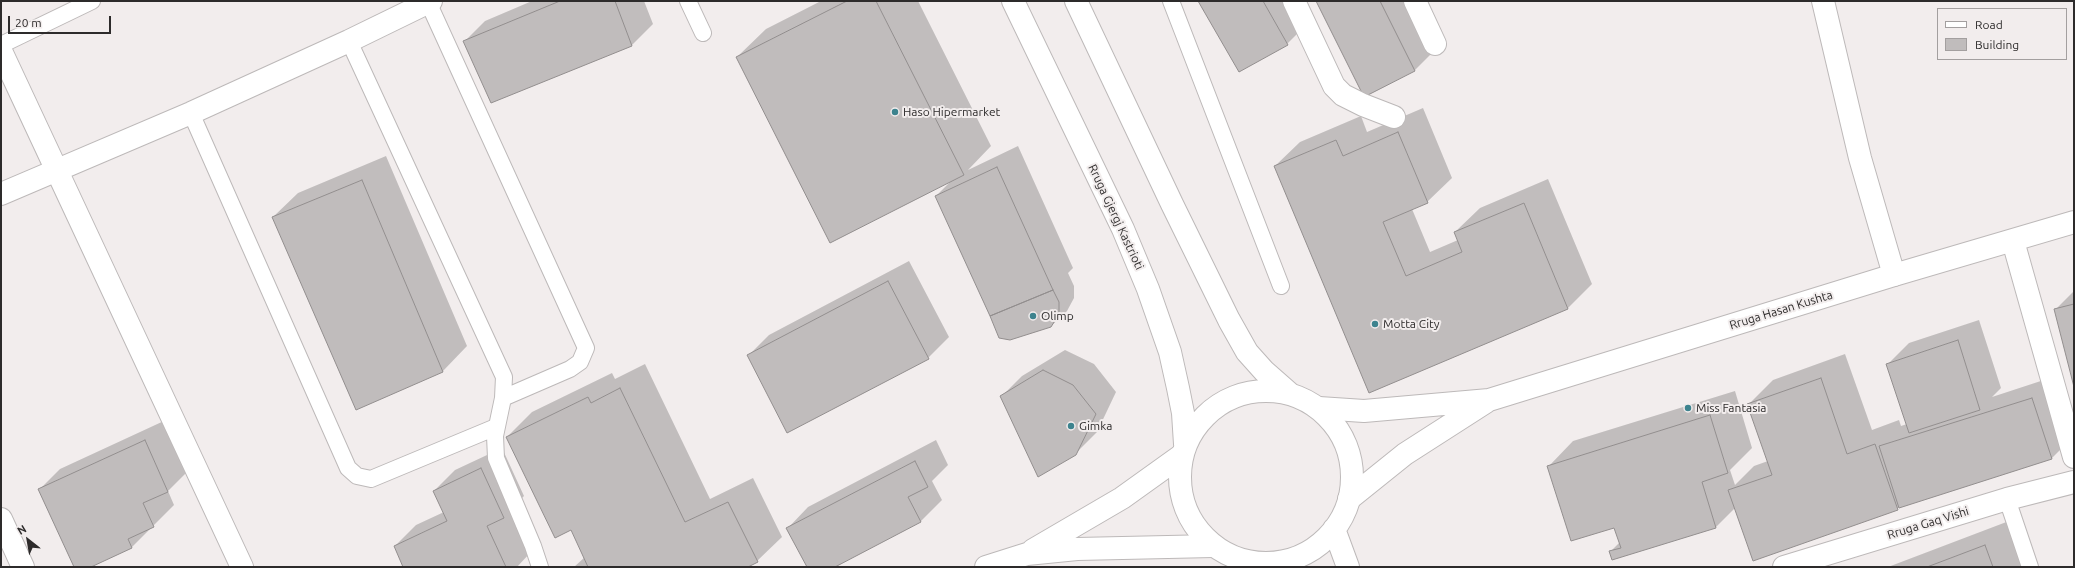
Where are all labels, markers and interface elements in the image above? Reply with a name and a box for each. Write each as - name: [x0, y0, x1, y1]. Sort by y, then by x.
- scale bar: [10, 8, 113, 34]
- legend: [1937, 8, 2067, 60]
- text: 20 m: [15, 16, 42, 29]
- text: Road: [1975, 18, 2003, 31]
- text: Building: [1975, 38, 2019, 51]
- place label: Haso Hipermarket: [903, 105, 1000, 119]
- marker: Haso Hipermarket: [890, 107, 900, 117]
- street label: Rruga Gjergj Kastrioti: [1085, 162, 1147, 272]
- street label: Rruga Hasan Kushta: [1728, 287, 1834, 333]
- place label: Olimp: [1041, 309, 1074, 323]
- marker: Olimp: [1028, 311, 1038, 321]
- place label: Motta City: [1383, 317, 1440, 331]
- marker: Motta City: [1370, 319, 1380, 329]
- place label: Miss Fantasia: [1696, 401, 1767, 415]
- marker: Miss Fantasia: [1683, 403, 1693, 413]
- place label: Gimka: [1079, 419, 1112, 433]
- marker: Gimka: [1066, 421, 1076, 431]
- street label: Rruga Gaq Vishi: [1885, 504, 1971, 542]
- north arrow: [8, 520, 48, 560]
- text: N: [15, 522, 28, 537]

